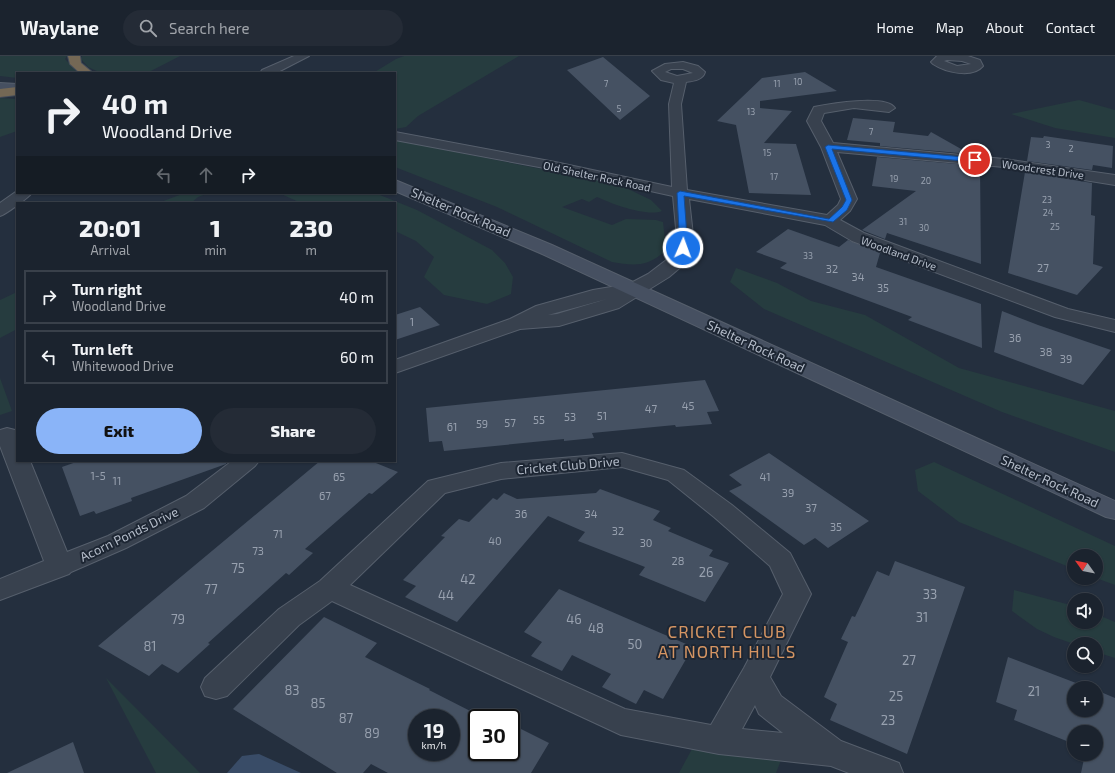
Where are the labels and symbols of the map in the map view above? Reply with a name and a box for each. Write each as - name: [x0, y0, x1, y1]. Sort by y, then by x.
- house number: 10: [793, 76, 803, 87]
- house number: 7: [604, 78, 609, 89]
- house number: 11: [773, 78, 781, 89]
- house number: 5: [617, 103, 622, 114]
- house number: 13: [747, 106, 755, 117]
- house number: 7: [869, 126, 874, 137]
- house number: 3: [1045, 139, 1051, 150]
- pin: [958, 143, 992, 177]
- house number: 2: [1068, 143, 1074, 154]
- house number: 15: [763, 147, 771, 158]
- street label: Woodcrest Drive: [1001, 157, 1085, 181]
- street label: Old Shelter Rock Road: [542, 158, 652, 194]
- house number: 17: [770, 171, 778, 182]
- house number: 19: [890, 173, 898, 184]
- house number: 20: [921, 175, 931, 186]
- street label: Shelter Rock Road: [409, 184, 513, 240]
- house number: 23: [1042, 194, 1052, 205]
- house number: 24: [1043, 207, 1054, 218]
- house number: 31: [899, 216, 907, 227]
- house number: 25: [1050, 221, 1060, 232]
- house number: 30: [919, 222, 929, 233]
- position arrow: [662, 227, 704, 269]
- street label: Woodland Drive: [859, 233, 939, 273]
- house number: 33: [803, 250, 813, 261]
- house number: 27: [1037, 261, 1049, 274]
- house number: 32: [826, 262, 838, 275]
- house number: 34: [852, 270, 865, 283]
- house number: 35: [877, 281, 889, 294]
- house number: 1: [410, 315, 414, 328]
- street label: Shelter Rock Road: [704, 316, 808, 376]
- house number: 36: [1009, 331, 1021, 344]
- house number: 38: [1040, 345, 1052, 358]
- house number: 39: [1060, 352, 1072, 365]
- house number: 45: [682, 399, 694, 412]
- house number: 47: [645, 402, 658, 415]
- house number: 51: [597, 409, 607, 422]
- house number: 53: [564, 410, 576, 423]
- house number: 55: [533, 413, 545, 426]
- house number: 57: [504, 416, 516, 429]
- house number: 59: [476, 417, 488, 430]
- house number: 61: [447, 420, 457, 433]
- street label: Shelter Rock Road: [998, 451, 1102, 511]
- street label: Cricket Club Drive: [516, 453, 620, 477]
- house number: 1-5: [90, 469, 106, 482]
- house number: 65: [333, 470, 345, 483]
- house number: 41: [759, 470, 771, 483]
- house number: 11: [113, 474, 121, 487]
- house number: 39: [782, 486, 794, 499]
- house number: 67: [319, 489, 331, 502]
- house number: 37: [805, 501, 817, 514]
- street label: Acorn Ponds Drive: [77, 503, 181, 565]
- house number: 36: [515, 507, 527, 520]
- house number: 34: [585, 507, 598, 520]
- house number: 35: [830, 520, 842, 533]
- house number: 32: [612, 524, 624, 537]
- house number: 71: [273, 527, 283, 540]
- house number: 40: [488, 534, 502, 547]
- house number: 30: [640, 536, 652, 549]
- house number: 73: [252, 544, 264, 557]
- north arrow: [1067, 549, 1103, 585]
- house number: 28: [672, 554, 684, 567]
- house number: 75: [231, 560, 245, 576]
- house number: 26: [699, 564, 713, 580]
- house number: 42: [460, 571, 476, 587]
- house number: 77: [204, 581, 218, 597]
- house number: 33: [923, 586, 937, 602]
- house number: 44: [438, 587, 454, 603]
- house number: 31: [916, 609, 928, 625]
- house number: 79: [171, 611, 185, 627]
- house number: 46: [566, 611, 582, 627]
- house number: 48: [588, 620, 604, 636]
- district label: CRICKET CLUB AT NORTH HILLS: [658, 621, 796, 661]
- house number: 50: [628, 636, 642, 652]
- house number: 81: [143, 638, 157, 654]
- house number: 27: [902, 652, 916, 668]
- house number: 83: [284, 682, 300, 698]
- house number: 21: [1028, 683, 1040, 699]
- house number: 25: [889, 688, 903, 704]
- house number: 85: [311, 695, 325, 711]
- speed limit sign: 30: [468, 709, 520, 761]
- house number: 87: [339, 710, 354, 726]
- house number: 23: [881, 712, 895, 728]
- house number: 89: [364, 725, 380, 741]

